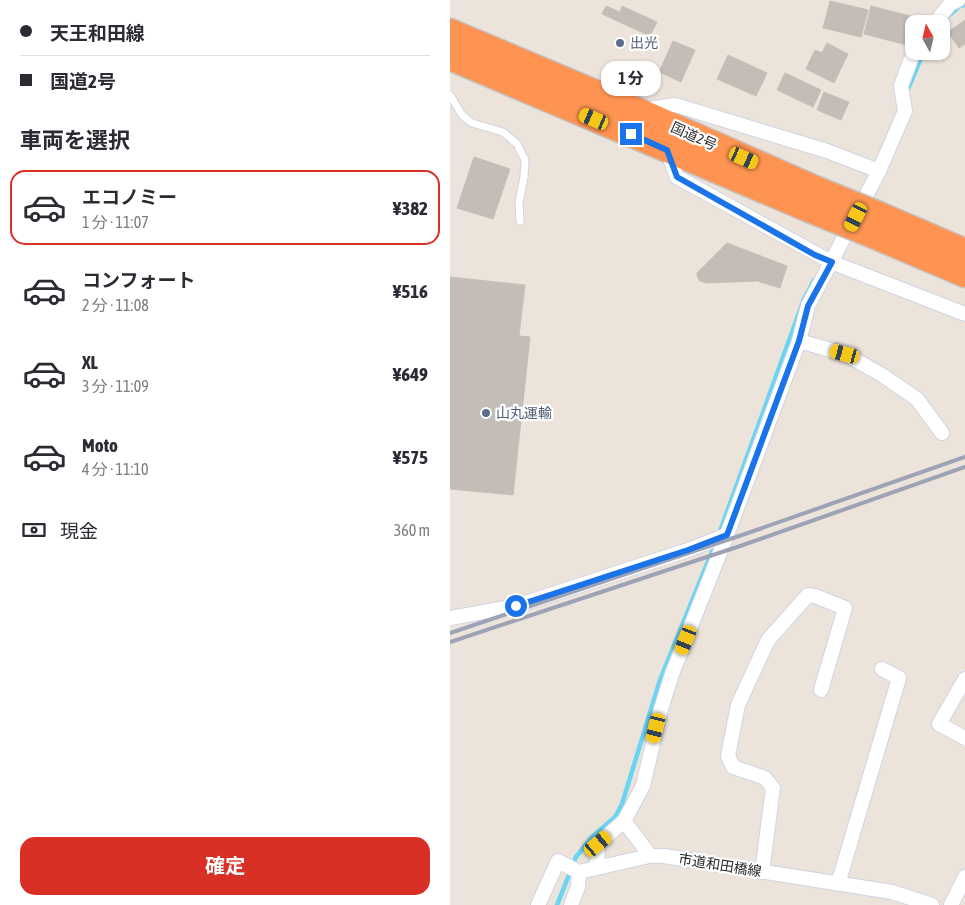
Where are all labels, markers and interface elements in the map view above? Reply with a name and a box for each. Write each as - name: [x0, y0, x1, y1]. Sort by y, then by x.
- north arrow: [905, 15, 950, 60]
- map controls: [905, 15, 950, 60]
- text: 天王和田線: [50, 22, 145, 44]
- place label: 出光: [630, 35, 658, 51]
- marker: 出光: [614, 37, 626, 49]
- callout: 1 分: [601, 62, 661, 96]
- text: 1 分: [618, 69, 644, 87]
- text: 国道2号: [50, 70, 116, 92]
- car: [577, 106, 610, 132]
- street label: 国道2号: [669, 119, 719, 153]
- route end: [620, 123, 642, 145]
- text: 車両を選択: [20, 127, 130, 153]
- car: [727, 145, 760, 171]
- icon: car: [22, 185, 67, 230]
- text: エコノミー: [82, 186, 177, 208]
- text: ¥382: [393, 197, 428, 219]
- car: [842, 200, 869, 234]
- text: 1 分 · 11:07: [82, 213, 149, 231]
- icon: car: [22, 268, 67, 313]
- text: コンフォート: [82, 269, 195, 291]
- text: ¥516: [393, 280, 428, 302]
- text: 2 分 · 11:08: [82, 296, 149, 314]
- car: [828, 343, 861, 365]
- icon: car: [22, 351, 67, 396]
- text: XL: [82, 351, 98, 373]
- text: ¥649: [393, 363, 428, 385]
- text: 3 分 · 11:09: [82, 377, 149, 395]
- place label: 山丸運輸: [496, 405, 552, 421]
- marker: 山丸運輸: [480, 407, 492, 419]
- icon: car: [22, 434, 67, 479]
- text: Moto: [82, 434, 118, 456]
- text: ¥575: [393, 446, 428, 468]
- text: 4 分 · 11:10: [82, 460, 148, 478]
- icon: cash: [20, 516, 48, 544]
- text: 現金: [60, 520, 98, 542]
- text: 360 m: [394, 521, 430, 539]
- route start: [505, 595, 527, 617]
- car: [673, 623, 698, 657]
- car: [645, 712, 666, 744]
- car: [581, 829, 614, 859]
- button: 確定: [20, 837, 430, 895]
- street label: 市道和田橋線: [677, 851, 763, 879]

